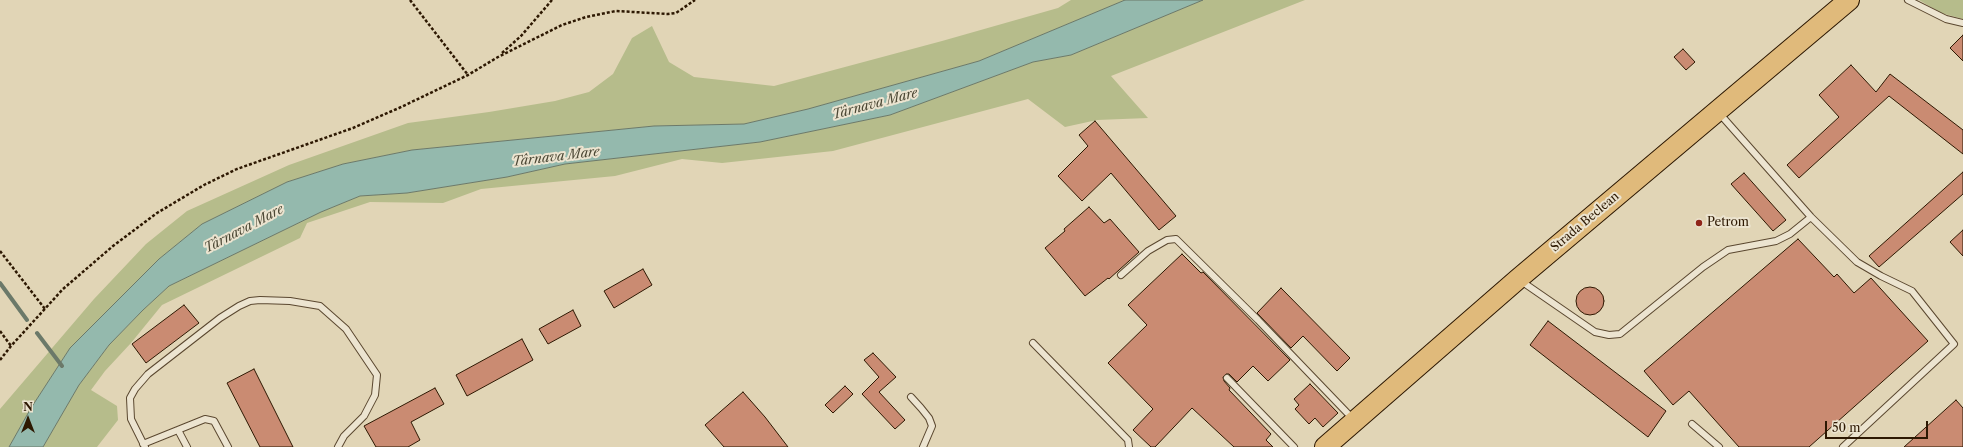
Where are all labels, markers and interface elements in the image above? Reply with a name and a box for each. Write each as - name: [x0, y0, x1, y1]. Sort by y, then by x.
- water label: Târnava Mare: [831, 85, 919, 123]
- water label: Târnava Mare: [512, 144, 600, 170]
- street label: Strada Beclean: [1548, 189, 1622, 255]
- water label: Târnava Mare: [202, 202, 286, 256]
- place label: Petrom: [1707, 216, 1749, 230]
- marker: Petrom: [1694, 218, 1704, 228]
- north arrow: [8, 399, 48, 439]
- text: N: [23, 400, 33, 414]
- scale bar: [1827, 413, 1930, 439]
- text: 50 m: [1832, 420, 1861, 435]

